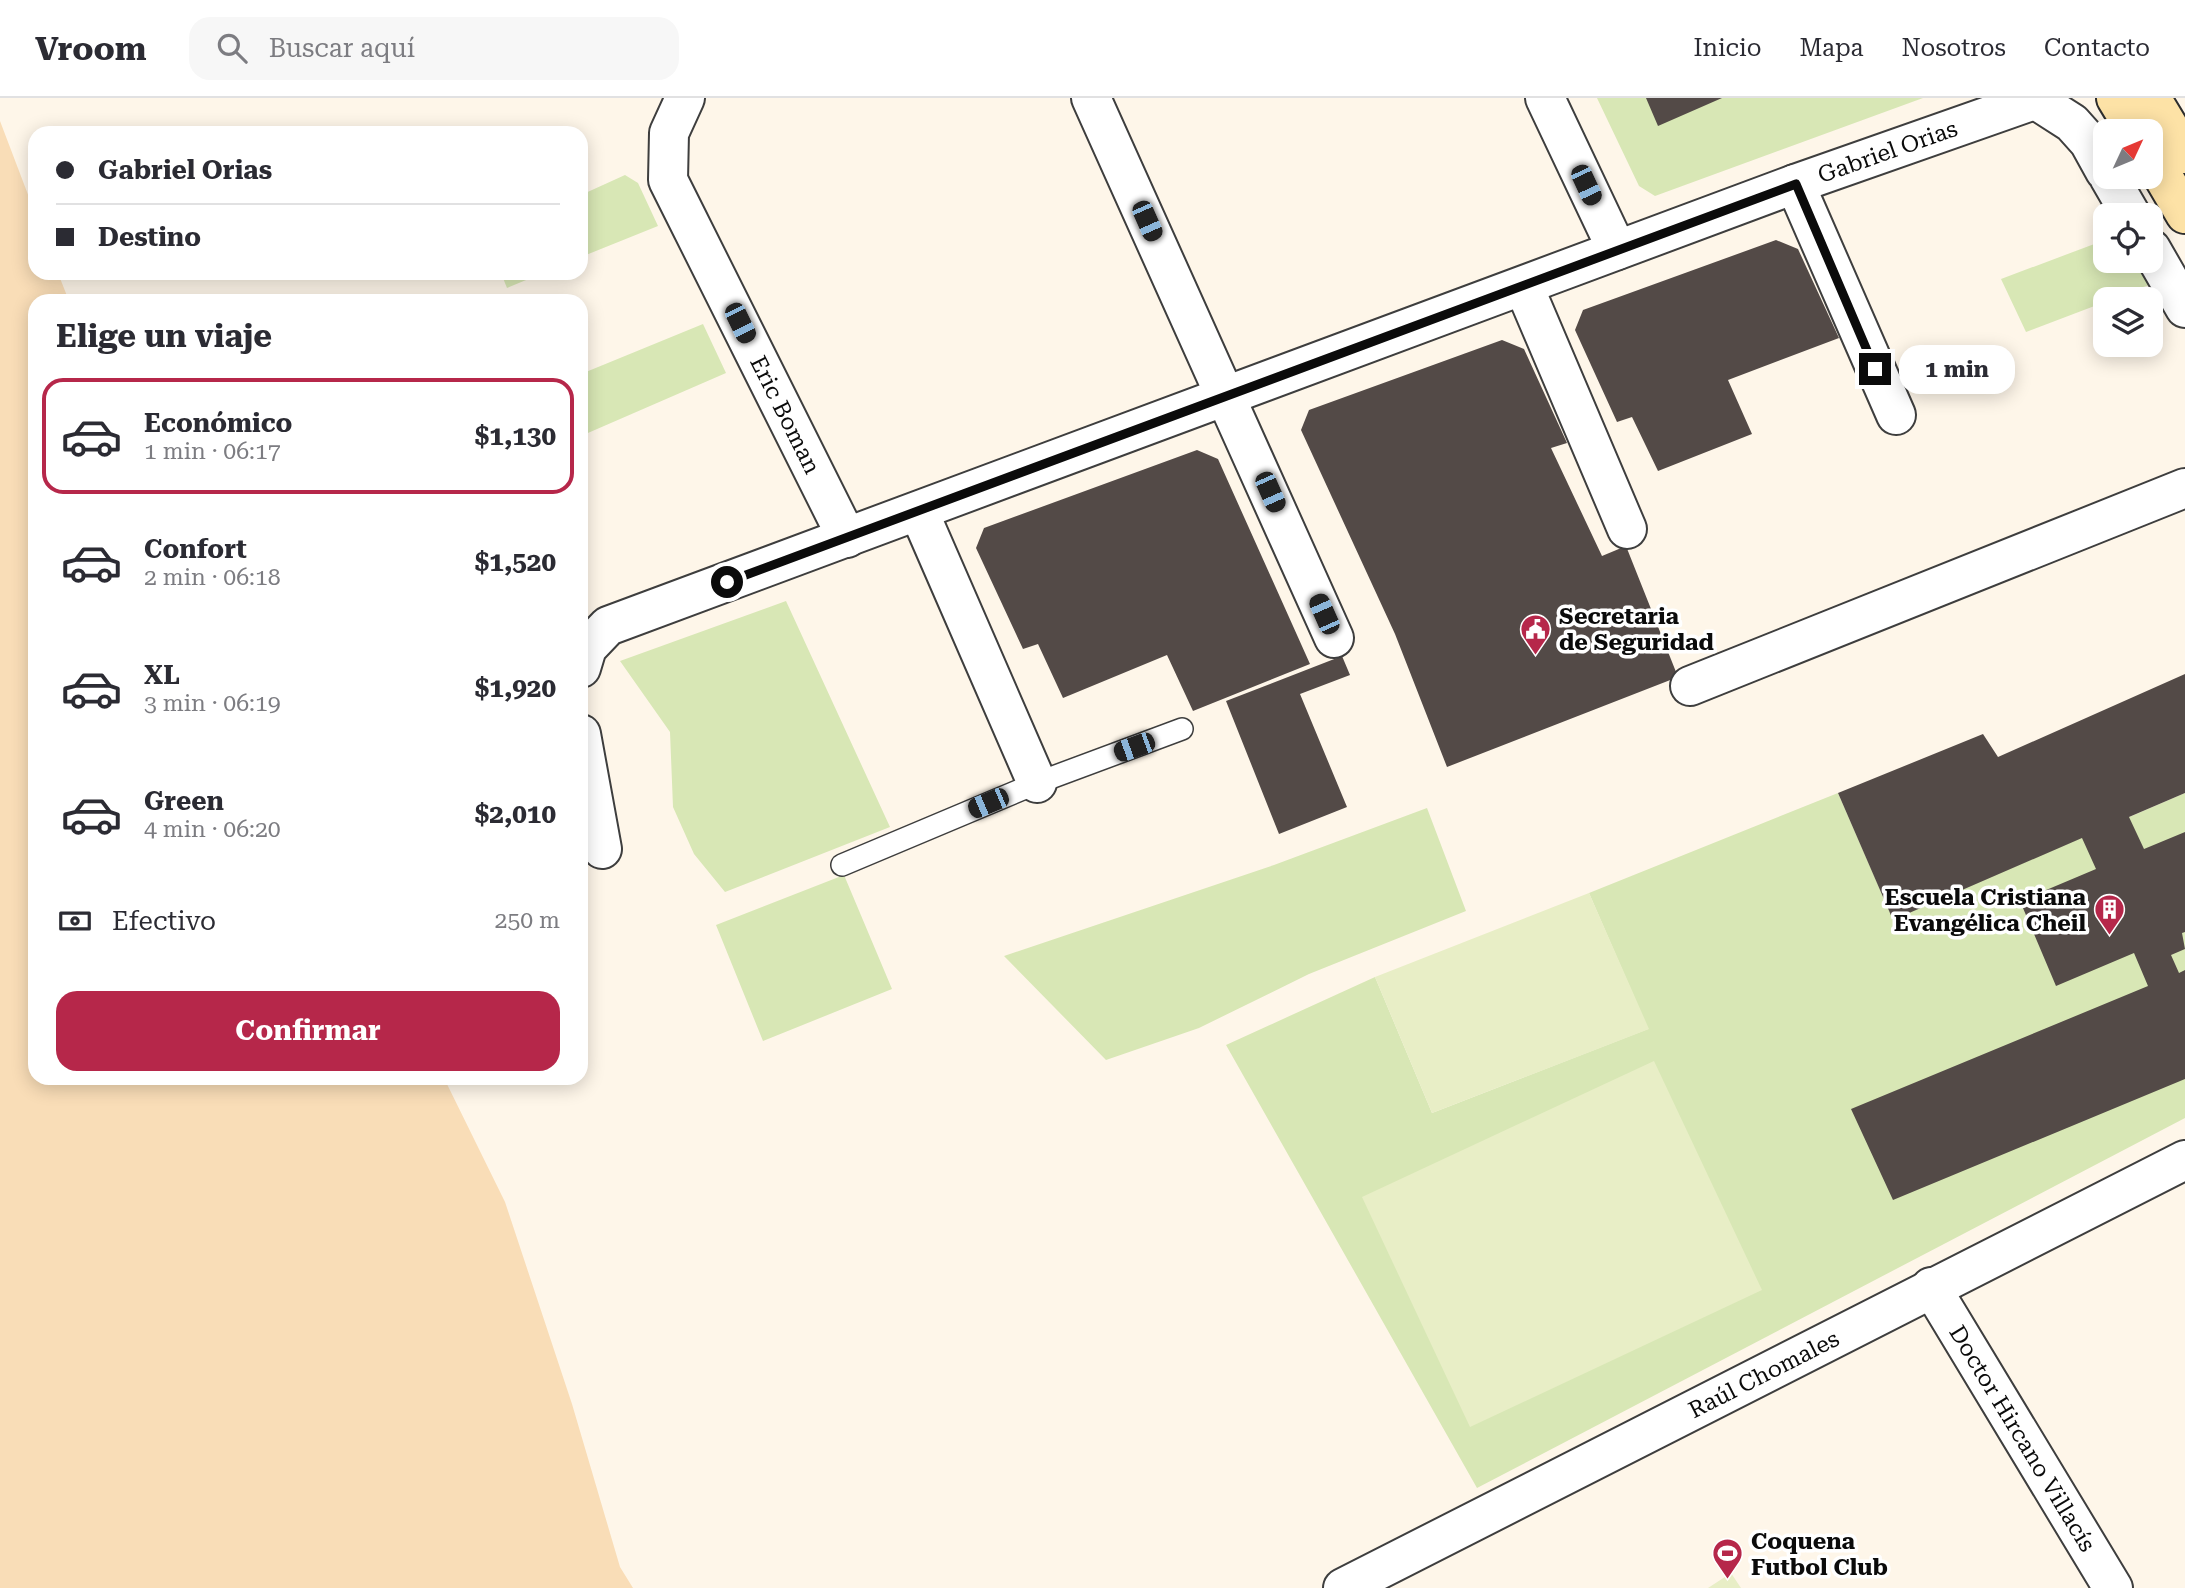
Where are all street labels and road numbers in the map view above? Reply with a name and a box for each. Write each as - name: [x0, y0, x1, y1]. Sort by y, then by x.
- street label: Gabriel Orias: [1814, 115, 1961, 189]
- street label: Eric Boman: [744, 352, 826, 479]
- street label: Doctor Hircano Villacís: [1943, 1321, 2101, 1557]
- street label: Raúl Chomales: [1684, 1325, 1844, 1424]

